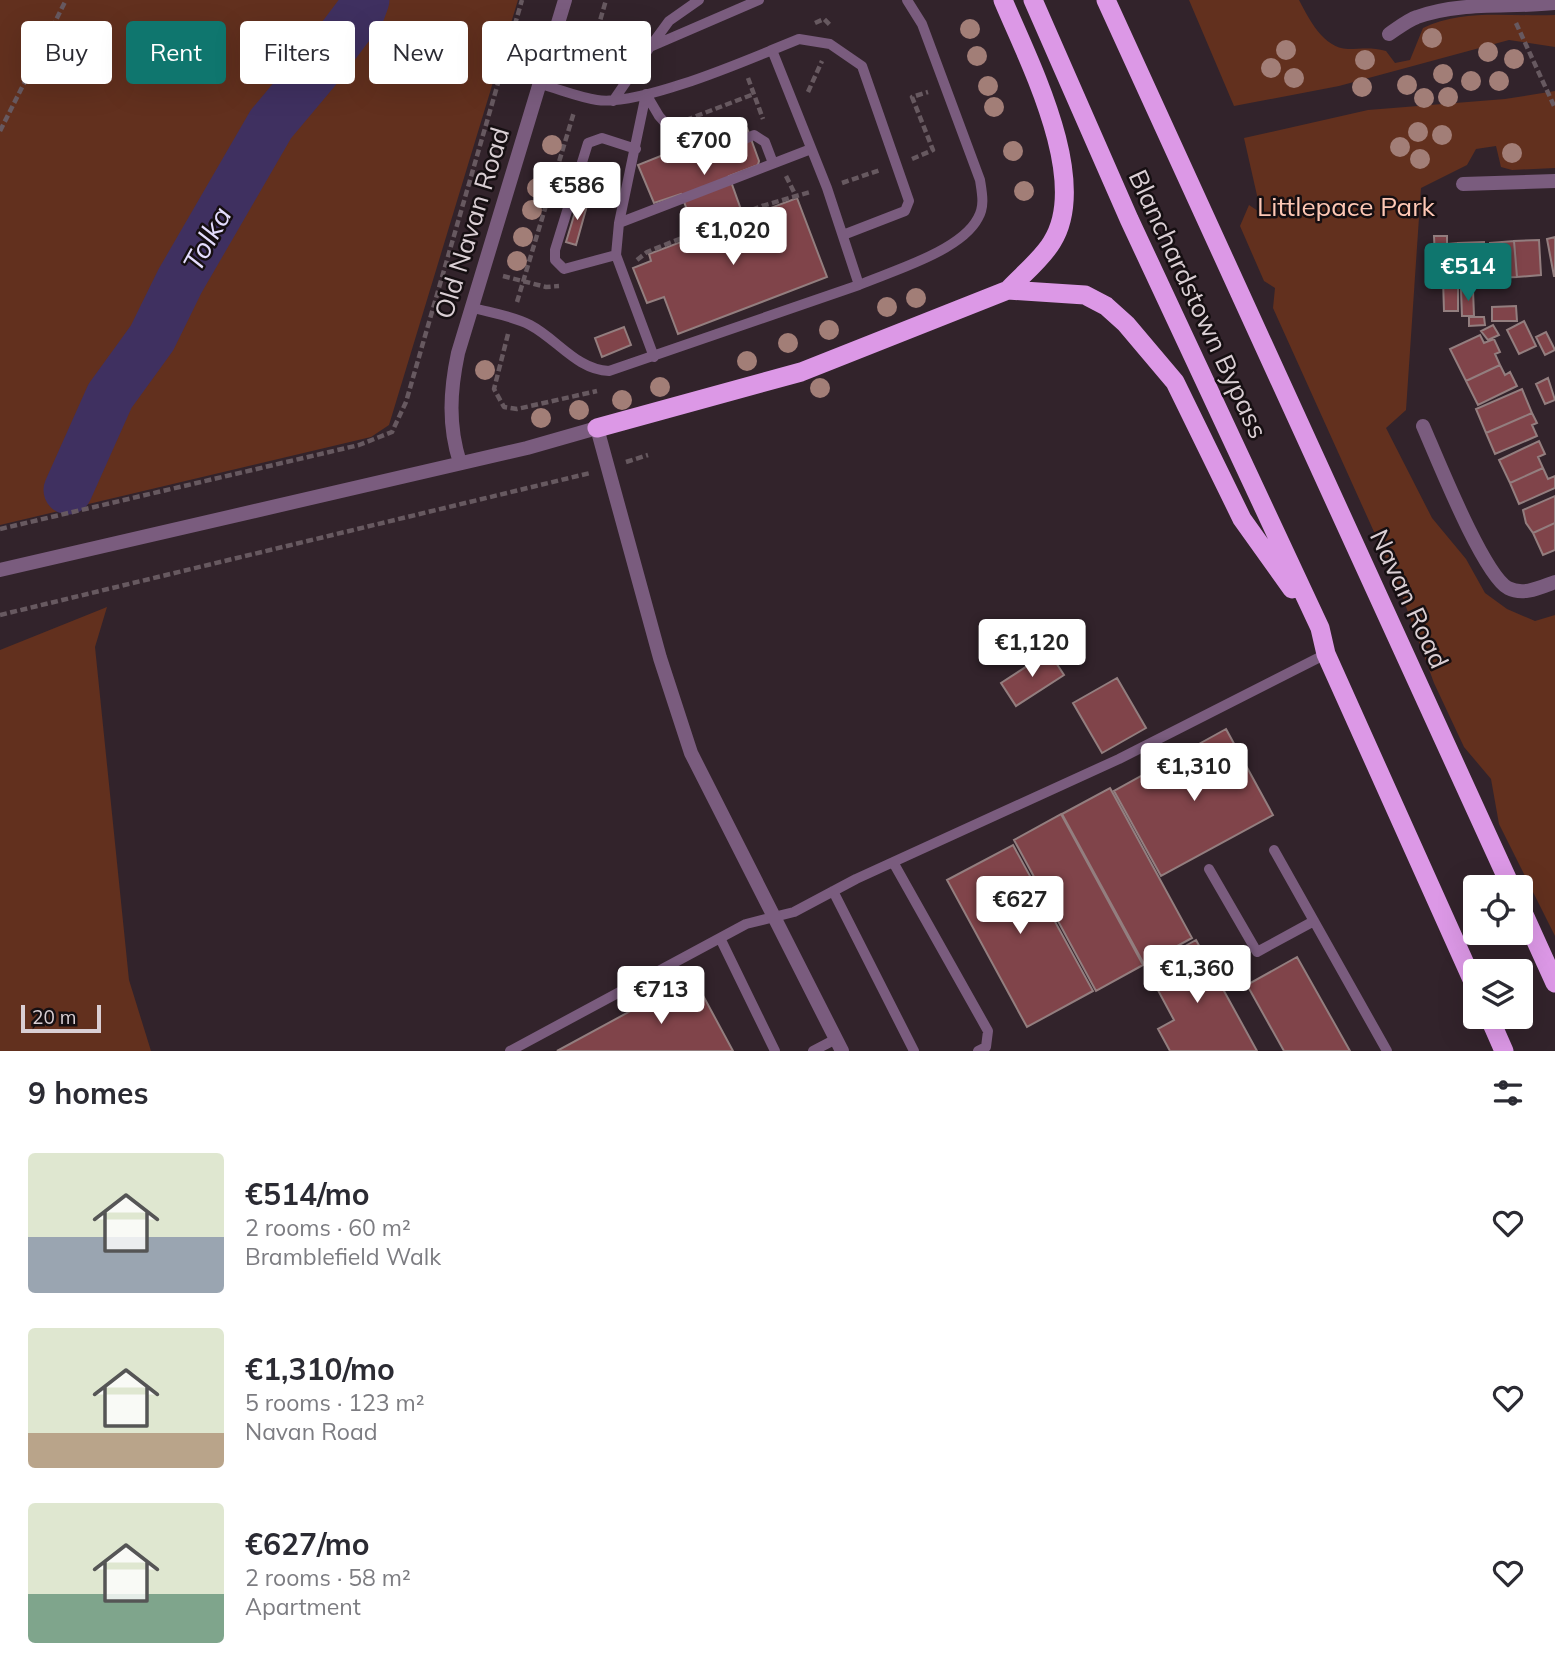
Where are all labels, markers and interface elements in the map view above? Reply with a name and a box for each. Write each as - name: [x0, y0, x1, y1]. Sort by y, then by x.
- chip: Buy: [21, 21, 112, 84]
- chip: Rent: [126, 21, 226, 84]
- chip: Filters: [240, 21, 355, 84]
- chip: New: [369, 21, 468, 84]
- chip: Apartment: [482, 21, 651, 84]
- pin: €700: [663, 118, 745, 177]
- street label: Old Navan Road: [427, 123, 516, 323]
- text: €700: [676, 125, 732, 154]
- pin: €586: [536, 162, 618, 222]
- street label: Blanchardstown Bypass: [1122, 164, 1275, 443]
- text: €586: [549, 170, 605, 199]
- park label: Littlepace Park: [1257, 190, 1436, 223]
- water label: Tolka: [175, 200, 238, 277]
- pin: €1,020: [676, 208, 790, 267]
- text: €1,020: [696, 215, 770, 244]
- pin: €514: [1427, 244, 1509, 303]
- text: €514: [1440, 251, 1496, 280]
- street label: Navan Road: [1363, 524, 1456, 674]
- pin: €1,120: [975, 620, 1089, 679]
- text: €1,120: [995, 627, 1069, 656]
- pin: €1,310: [1137, 744, 1251, 803]
- text: €1,310: [1157, 751, 1231, 780]
- map controls: [1463, 875, 1533, 1029]
- button: locate: [1463, 875, 1533, 945]
- pin: €627: [979, 876, 1061, 936]
- text: €627: [992, 884, 1048, 913]
- pin: €1,360: [1140, 946, 1254, 1005]
- text: €1,360: [1160, 953, 1234, 982]
- button: layers: [1463, 959, 1533, 1029]
- pin: €713: [620, 967, 702, 1026]
- text: €713: [633, 974, 689, 1003]
- scale bar: [21, 1002, 102, 1034]
- text: 20 m: [32, 1005, 76, 1029]
- text: 9 homes: [28, 1074, 149, 1112]
- icon: filters: [1489, 1074, 1527, 1112]
- text: €514/mo: [245, 1175, 369, 1213]
- icon: home: [84, 1181, 168, 1265]
- icon: heart: [1489, 1204, 1527, 1242]
- text: 2 rooms · 60 m²: [245, 1213, 411, 1242]
- text: Bramblefield Walk: [245, 1242, 441, 1271]
- text: €1,310/mo: [245, 1350, 395, 1388]
- icon: home: [84, 1356, 168, 1440]
- icon: heart: [1489, 1379, 1527, 1417]
- text: 5 rooms · 123 m²: [245, 1388, 425, 1417]
- text: Navan Road: [245, 1417, 378, 1446]
- text: €627/mo: [245, 1525, 369, 1563]
- icon: home: [84, 1531, 168, 1615]
- icon: heart: [1489, 1554, 1527, 1592]
- text: 2 rooms · 58 m²: [245, 1563, 411, 1592]
- text: Apartment: [245, 1592, 361, 1621]

